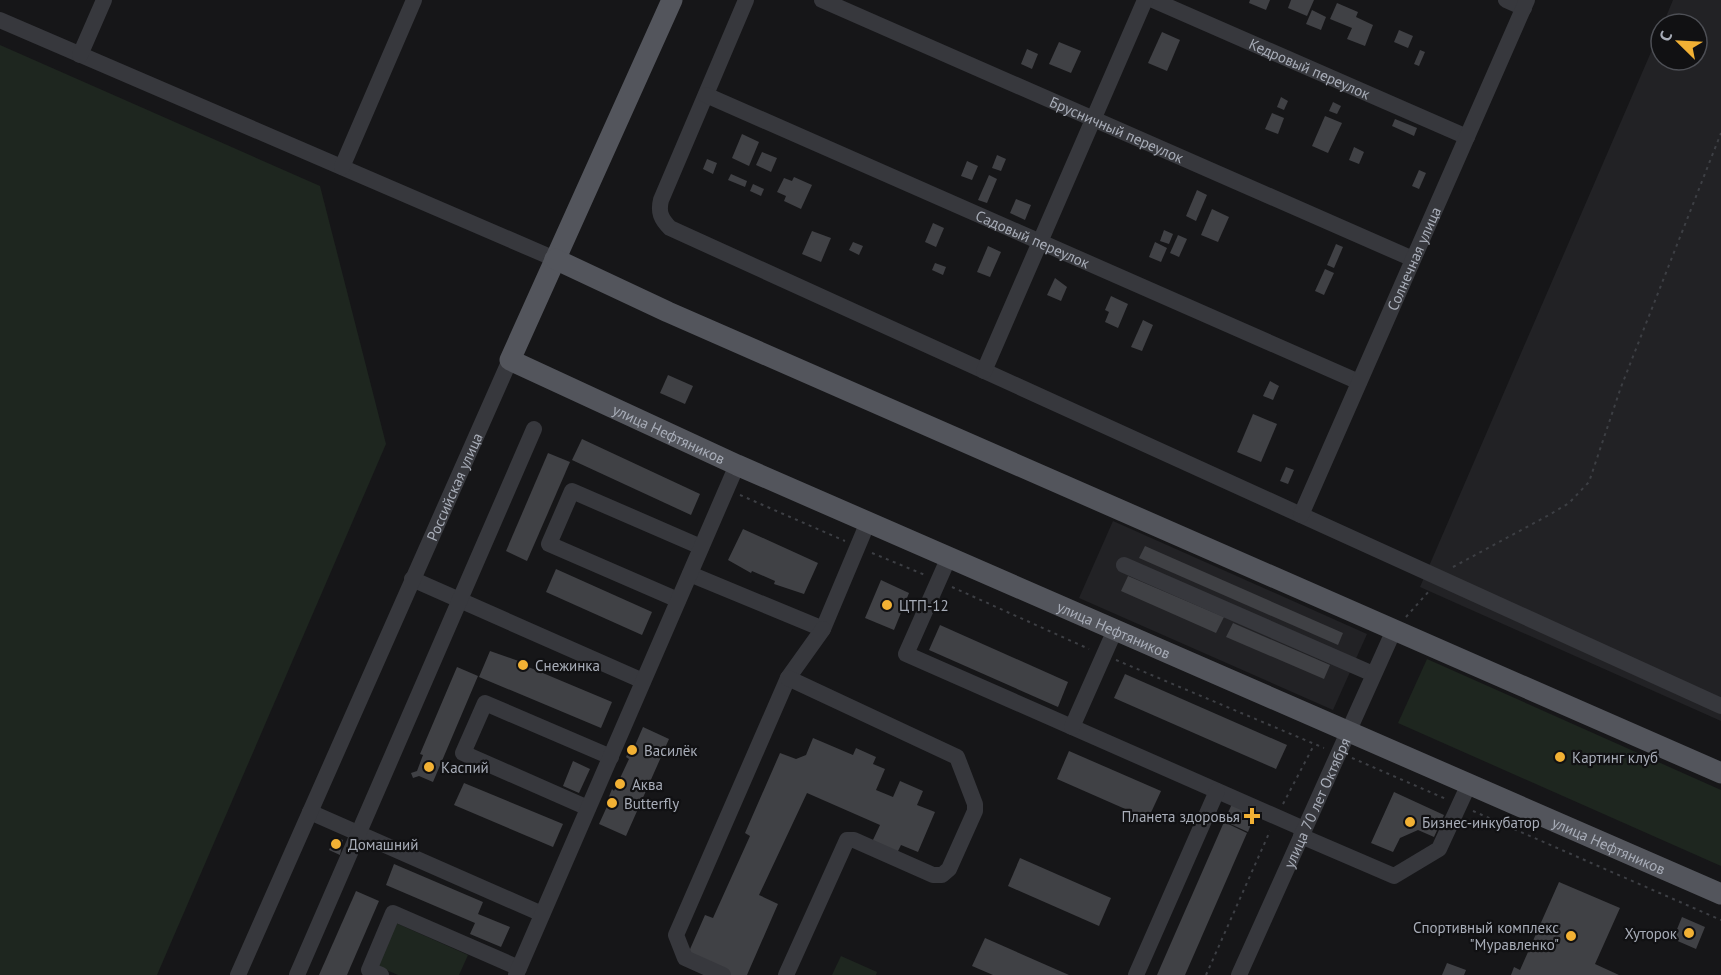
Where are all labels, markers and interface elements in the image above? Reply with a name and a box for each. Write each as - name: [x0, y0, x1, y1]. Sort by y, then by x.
- north arrow: [1649, 12, 1709, 72]
- text: С: [1654, 28, 1676, 44]
- street label: Кедровый переулок: [1246, 34, 1374, 103]
- street label: Брусничный переулок: [1047, 92, 1188, 167]
- street label: Солнечная улица: [1382, 204, 1445, 314]
- street label: Садовый переулок: [973, 205, 1093, 272]
- street label: улица Нефтяников: [610, 399, 728, 468]
- street label: Российская улица: [422, 430, 486, 544]
- place label: ЦТП-12: [899, 596, 949, 615]
- street label: улица Нефтяников: [1054, 596, 1173, 662]
- marker: ЦТП-12: [880, 598, 894, 612]
- place label: Снежинка: [535, 656, 600, 675]
- marker: Снежинка: [516, 658, 530, 672]
- street label: улица 70 лет Октября: [1279, 734, 1354, 871]
- place label: Василёк: [644, 741, 698, 760]
- marker: Василёк: [625, 743, 639, 757]
- place label: Картинг клуб: [1572, 748, 1658, 767]
- marker: Картинг клуб: [1553, 750, 1567, 764]
- place label: Каспий: [441, 758, 489, 777]
- marker: Каспий: [422, 760, 436, 774]
- place label: Аква: [632, 775, 663, 794]
- marker: Аква: [613, 777, 627, 791]
- place label: Butterfly: [624, 794, 679, 813]
- marker: Butterfly: [605, 796, 619, 810]
- place label: Планета здоровья: [1121, 807, 1240, 826]
- marker: Планета здоровья: [1245, 809, 1259, 823]
- street label: улица Нефтяников: [1549, 812, 1668, 878]
- place label: Бизнес-инкубатор: [1422, 813, 1540, 832]
- marker: Бизнес-инкубатор: [1403, 815, 1417, 829]
- place label: Домашний: [348, 835, 418, 854]
- marker: Домашний: [329, 837, 343, 851]
- place label: Спортивный комплекс "Муравленко": [1413, 918, 1559, 954]
- place label: Хуторок: [1624, 924, 1678, 943]
- marker: Хуторок: [1682, 926, 1696, 940]
- marker: Спортивный комплекс "Муравленко": [1564, 929, 1578, 943]

